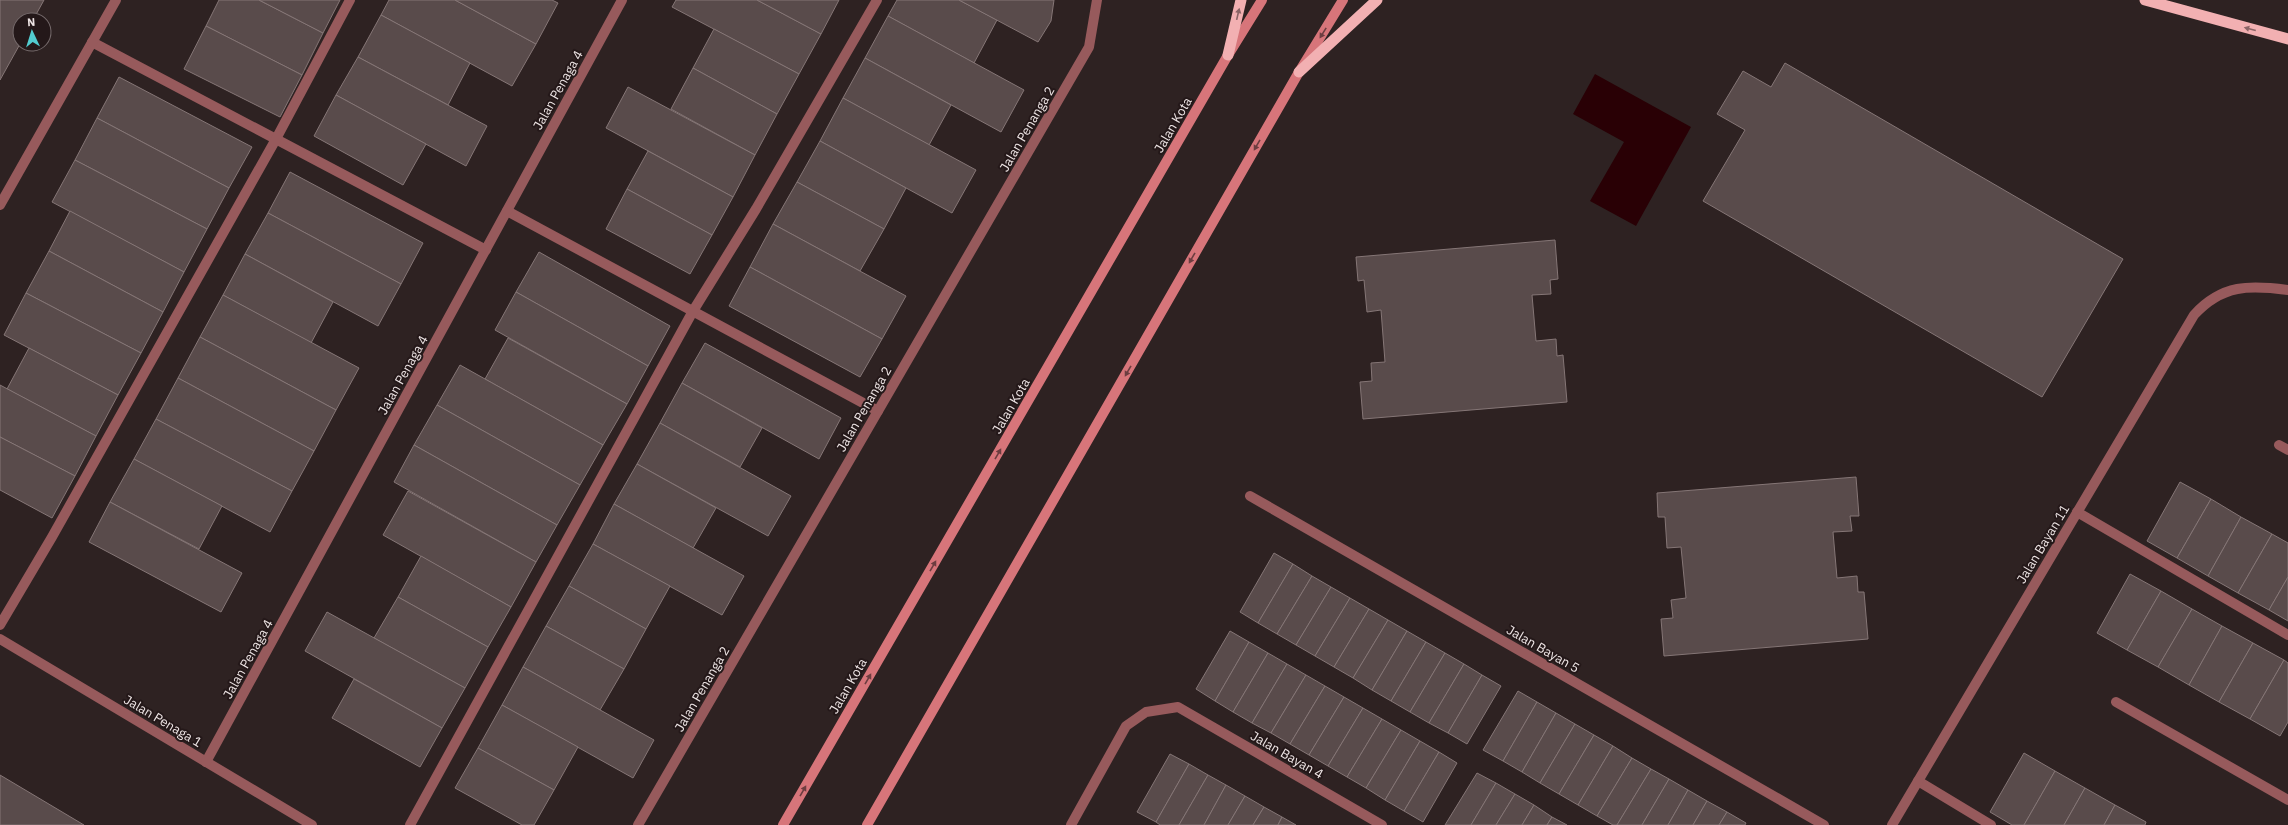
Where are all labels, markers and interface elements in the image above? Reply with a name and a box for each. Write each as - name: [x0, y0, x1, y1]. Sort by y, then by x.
- one-way arrow: [1235, 8, 1241, 20]
- north arrow: [12, 12, 52, 52]
- text: N: [27, 15, 36, 29]
- one-way arrow: [2244, 25, 2257, 31]
- one-way arrow: [1319, 28, 1327, 38]
- street label: Jalan Penaga 4: [529, 47, 587, 133]
- street label: Jalan Penanga 2: [996, 83, 1058, 175]
- street label: Jalan Kota: [1150, 94, 1196, 156]
- one-way arrow: [1253, 139, 1260, 151]
- one-way arrow: [1189, 252, 1196, 264]
- street label: Jalan Penaga 4: [374, 332, 432, 418]
- street label: Jalan Penanga 2: [833, 363, 895, 455]
- one-way arrow: [1124, 365, 1131, 377]
- street label: Jalan Kota: [988, 375, 1034, 437]
- one-way arrow: [994, 448, 1001, 460]
- street label: Jalan Bayan 11: [2013, 501, 2073, 587]
- one-way arrow: [929, 560, 936, 572]
- street label: Jalan Penaga 4: [219, 616, 277, 702]
- street label: Jalan Bayan 5: [1504, 621, 1582, 677]
- street label: Jalan Penanga 2: [671, 643, 733, 735]
- street label: Jalan Kota: [825, 655, 871, 717]
- one-way arrow: [864, 673, 871, 685]
- street label: Jalan Penaga 1: [121, 691, 205, 751]
- street label: Jalan Bayan 4: [1248, 727, 1327, 783]
- one-way arrow: [799, 785, 806, 797]

